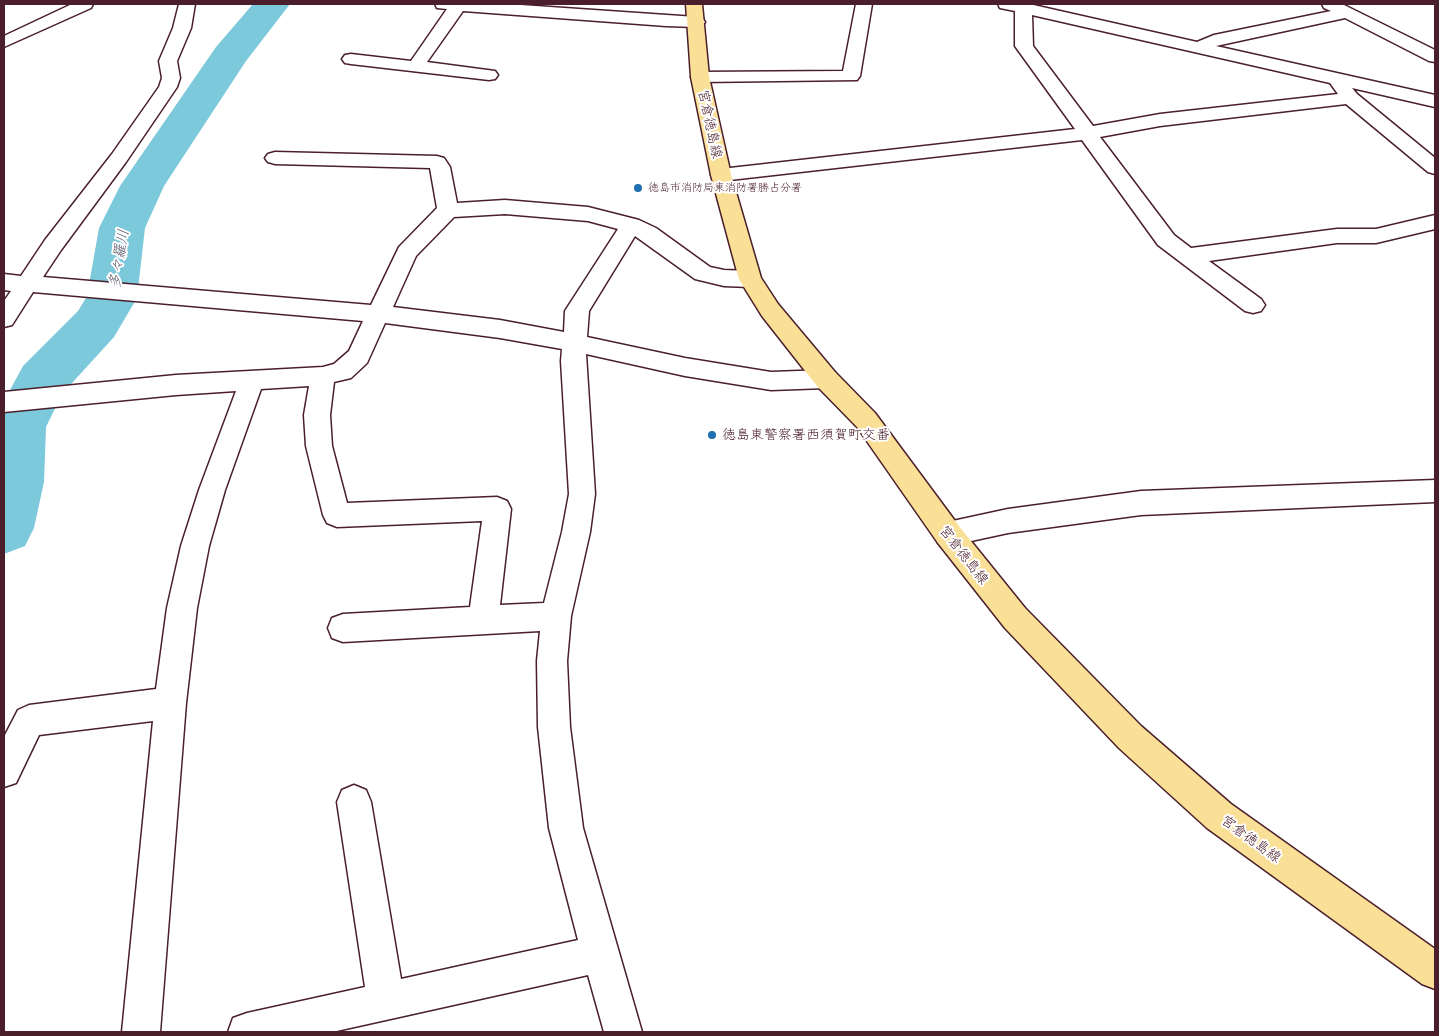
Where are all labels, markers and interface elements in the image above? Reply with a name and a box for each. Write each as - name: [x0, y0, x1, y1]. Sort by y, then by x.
- street label: 宮倉徳島線: [695, 88, 725, 160]
- place label: 徳島市消防局東消防署勝占分署: [648, 181, 802, 195]
- marker: 徳島市消防局東消防署勝占分署: [632, 182, 644, 194]
- water label: 多々羅川: [105, 228, 133, 290]
- place label: 徳島東警察署西須賀町交番: [722, 427, 890, 443]
- marker: 徳島東警察署西須賀町交番: [706, 429, 718, 441]
- street label: 宮倉徳島線: [936, 522, 992, 588]
- street label: 宮倉徳島線: [1218, 812, 1284, 866]

